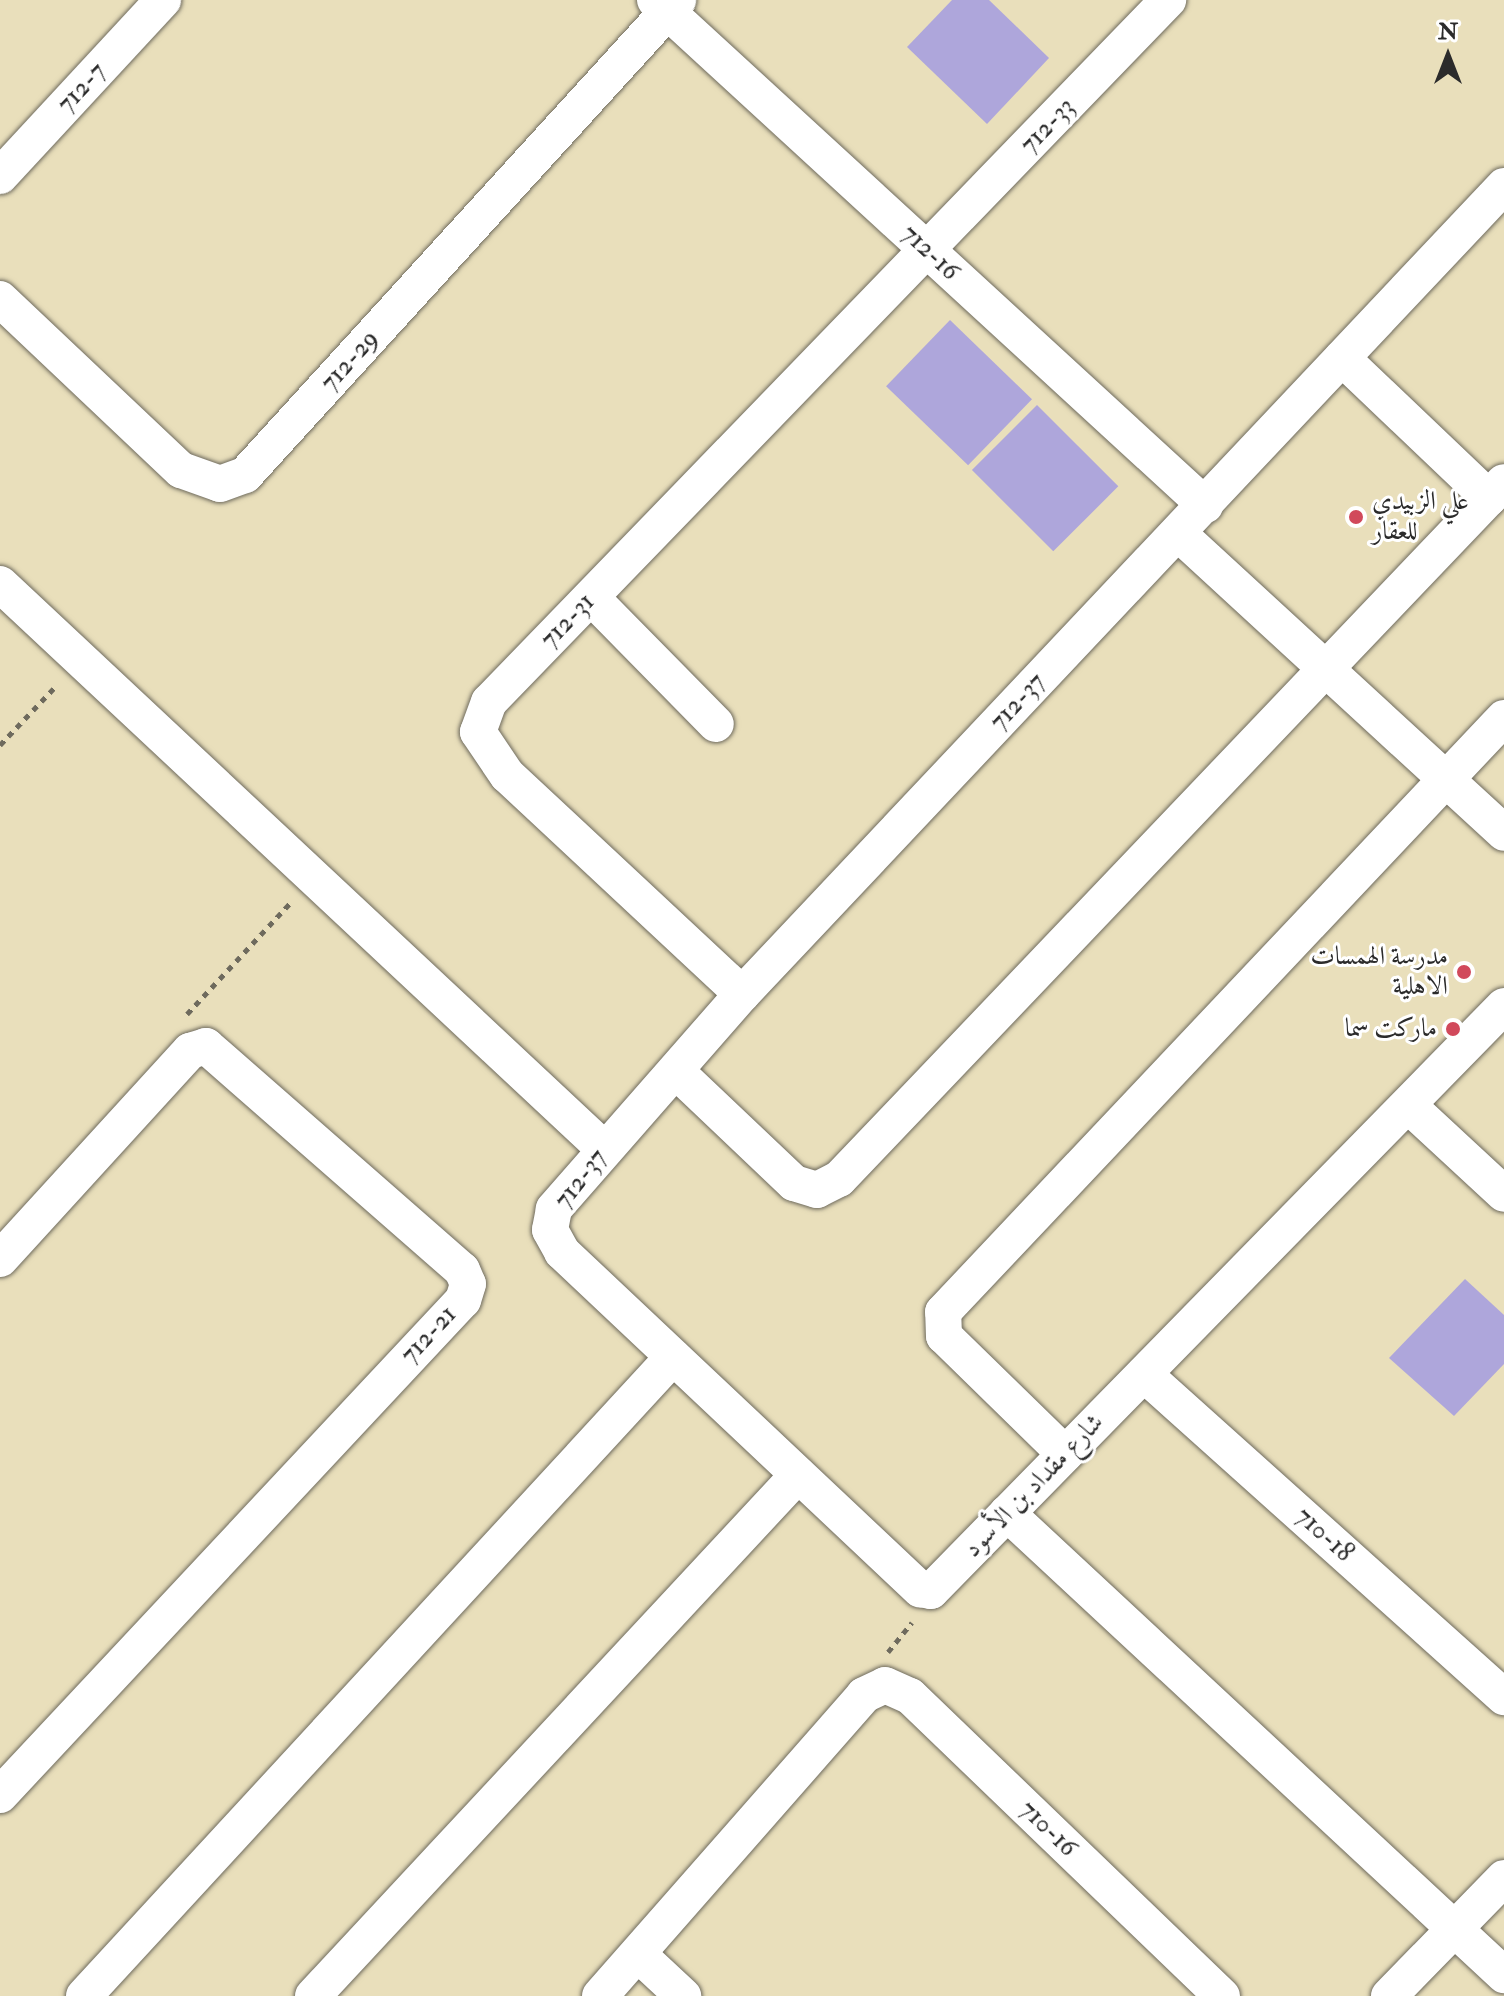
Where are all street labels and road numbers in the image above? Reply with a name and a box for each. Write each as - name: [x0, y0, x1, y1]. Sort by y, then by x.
- street label: 712-7: [51, 56, 113, 120]
- street label: 712-33: [1014, 92, 1082, 160]
- street label: 712-16: [895, 219, 965, 287]
- street label: 712-29: [314, 324, 386, 398]
- street label: 712-31: [534, 587, 602, 655]
- street label: 712-37: [984, 667, 1052, 737]
- street label: 712-37: [548, 1143, 614, 1215]
- street label: 712-21: [394, 1300, 464, 1370]
- street label: شارع مقداد بن الأسود: [957, 1407, 1111, 1565]
- street label: 710-18: [1289, 1501, 1359, 1569]
- street label: 710-16: [1013, 1794, 1083, 1864]

